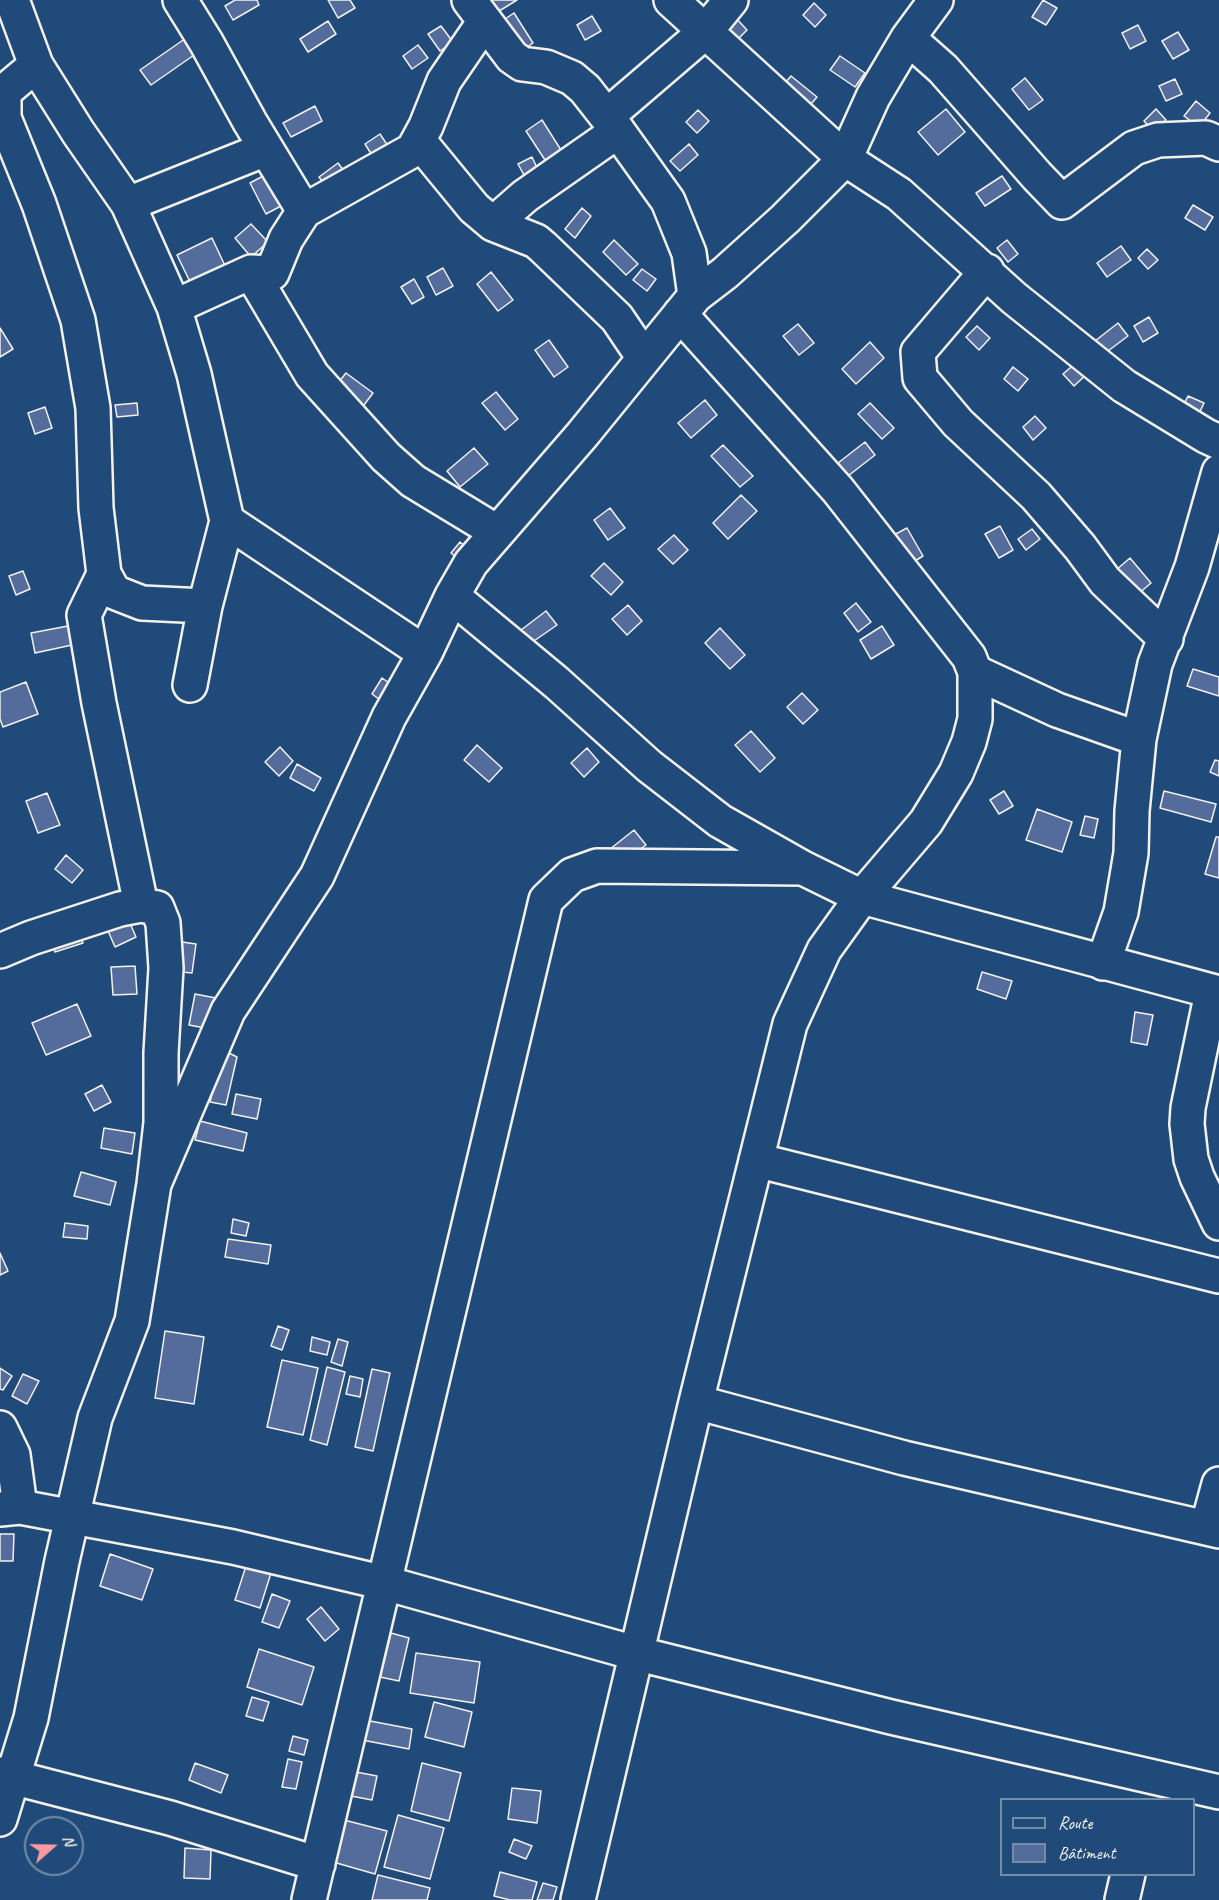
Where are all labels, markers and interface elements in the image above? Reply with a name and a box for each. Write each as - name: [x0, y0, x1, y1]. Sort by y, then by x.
- legend: [1000, 1798, 1195, 1876]
- text: Route: [1058, 1812, 1092, 1834]
- north arrow: [24, 1816, 84, 1876]
- text: N: [58, 1832, 80, 1849]
- text: Bâtiment: [1058, 1842, 1116, 1864]

